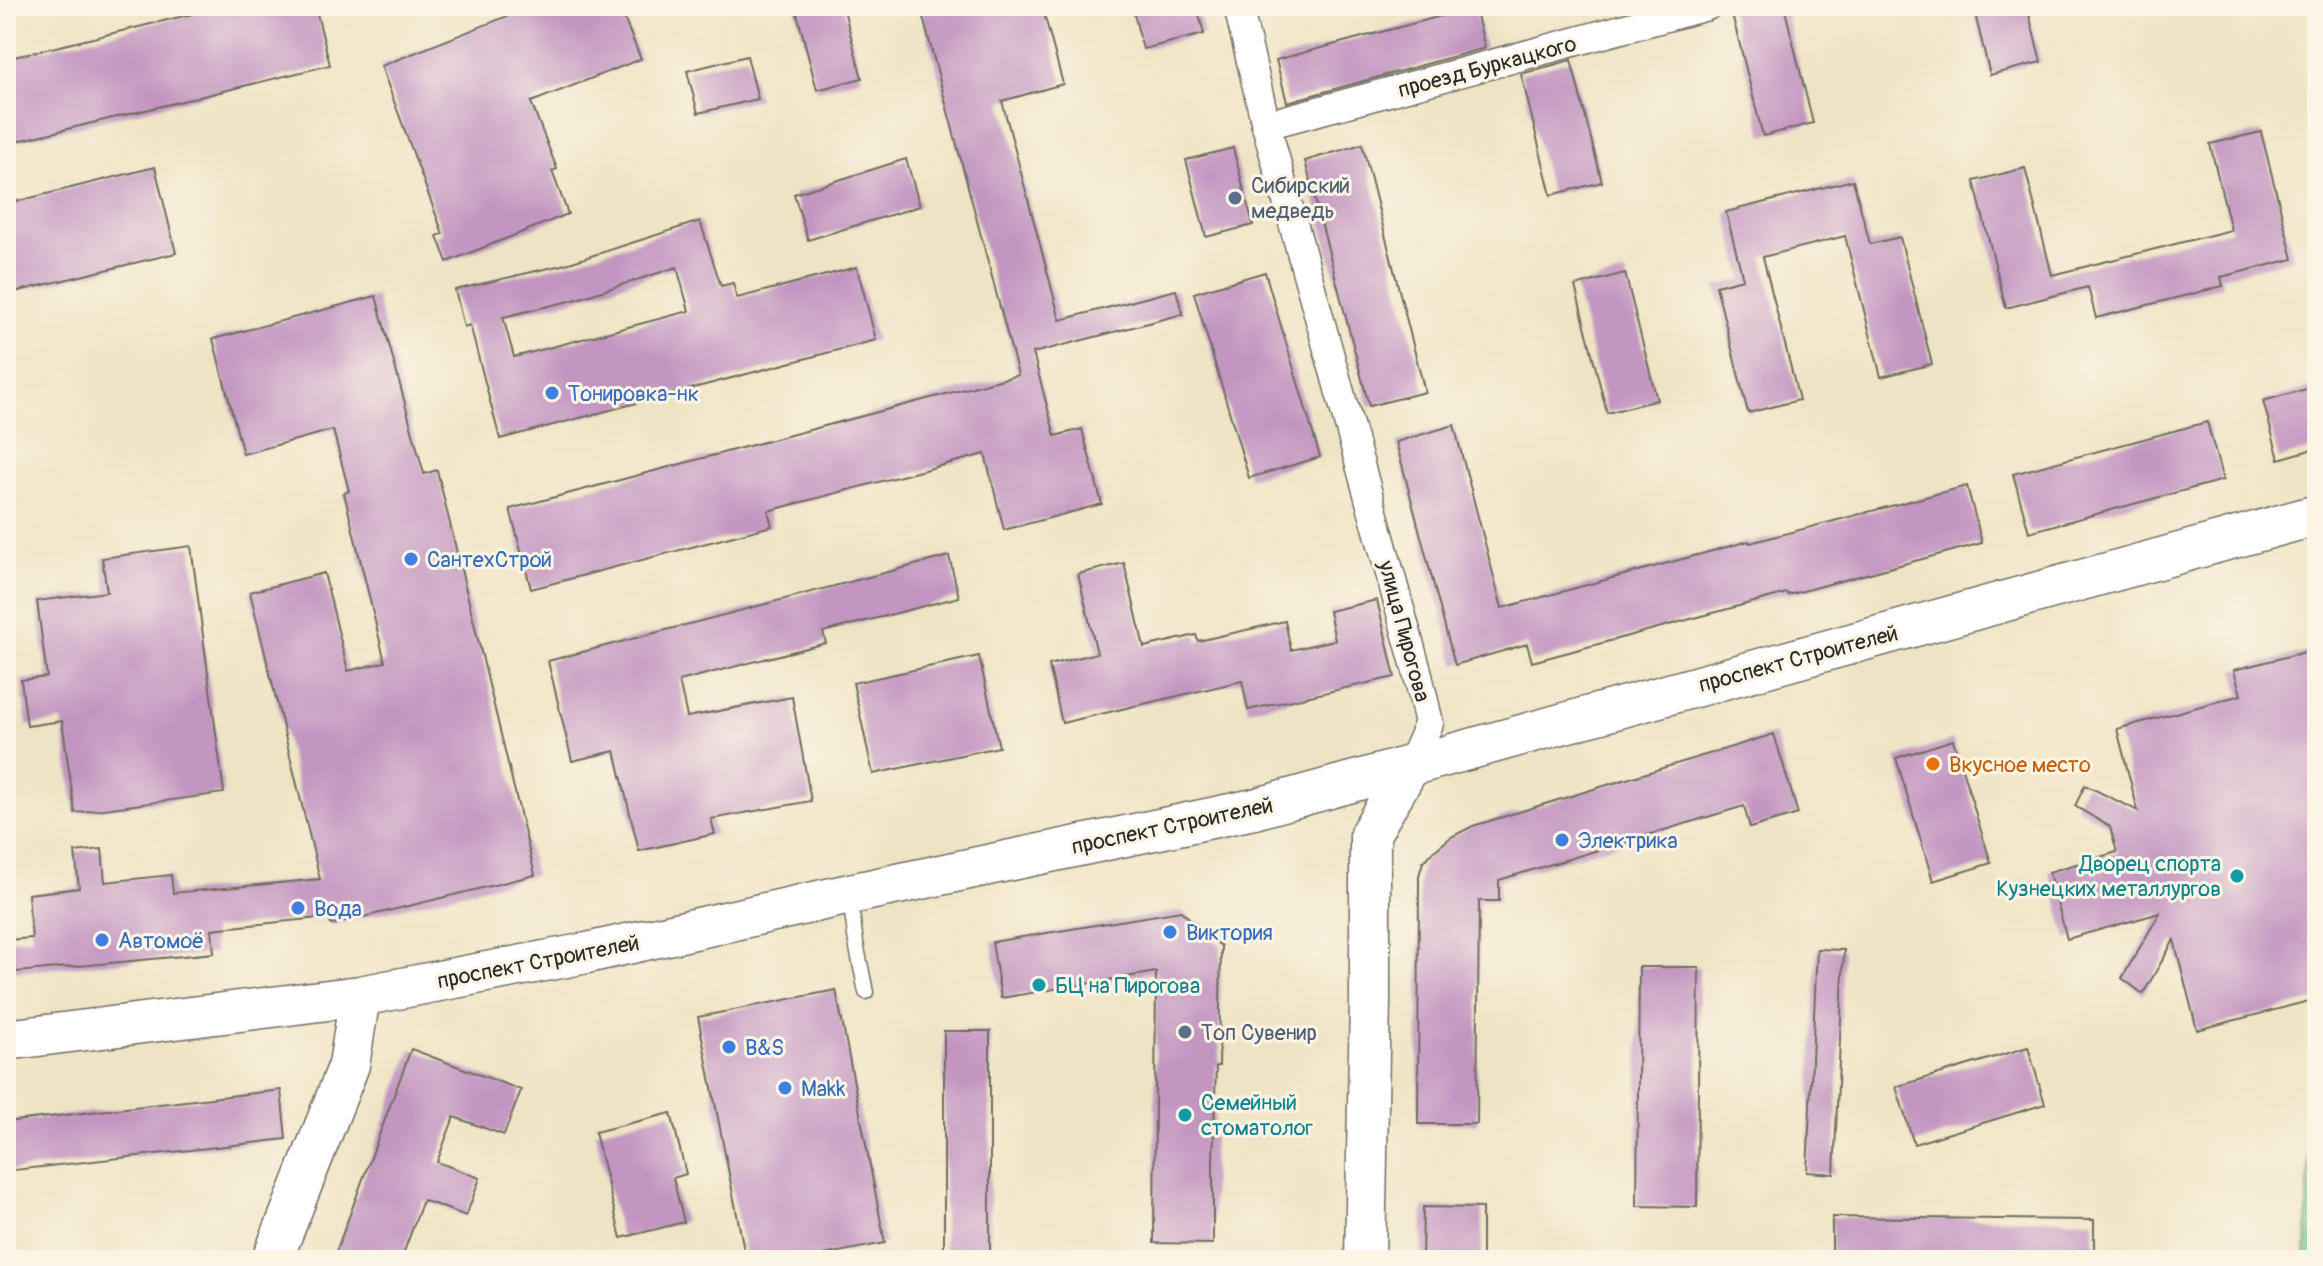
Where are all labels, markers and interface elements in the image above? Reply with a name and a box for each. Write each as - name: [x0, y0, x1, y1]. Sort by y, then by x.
- street label: проезд Буркацкого: [1395, 30, 1580, 104]
- place label: Сибирский медведь: [1251, 172, 1350, 225]
- marker: Сибирский медведь: [1226, 189, 1244, 207]
- place label: Тонировка-нк: [568, 380, 699, 408]
- marker: Тонировка-нк: [543, 384, 561, 402]
- place label: СантехСтрой: [427, 546, 552, 574]
- marker: СантехСтрой: [402, 550, 420, 568]
- street label: улица Пирогова: [1371, 557, 1436, 705]
- street label: проспект Строителей: [1696, 619, 1901, 699]
- place label: Вкусное место: [1949, 751, 2091, 779]
- marker: Вкусное место: [1924, 755, 1942, 773]
- street label: проспект Строителей: [1069, 791, 1275, 861]
- place label: Электрика: [1578, 827, 1678, 855]
- marker: Электрика: [1553, 831, 1571, 849]
- place label: Дворец спорта Кузнецких металлургов: [1996, 850, 2221, 903]
- marker: Дворец спорта Кузнецких металлургов: [2228, 867, 2246, 885]
- place label: Вода: [314, 895, 362, 923]
- marker: Вода: [289, 899, 307, 917]
- place label: Виктория: [1186, 919, 1273, 947]
- marker: Виктория: [1161, 923, 1179, 941]
- place label: Автомоё: [118, 927, 204, 955]
- street label: проспект Строителей: [435, 929, 642, 995]
- marker: Автомоё: [93, 931, 111, 949]
- place label: БЦ на Пирогова: [1055, 972, 1200, 1000]
- marker: БЦ на Пирогова: [1030, 976, 1048, 994]
- place label: Топ Сувенир: [1201, 1019, 1317, 1047]
- marker: Топ Сувенир: [1176, 1023, 1194, 1041]
- place label: B&S: [745, 1034, 784, 1062]
- marker: B&S: [720, 1038, 738, 1056]
- place label: Makk: [801, 1075, 845, 1103]
- marker: Makk: [776, 1079, 794, 1097]
- place label: Семейный стоматолог: [1201, 1089, 1314, 1142]
- marker: Семейный стоматолог: [1176, 1106, 1194, 1124]

